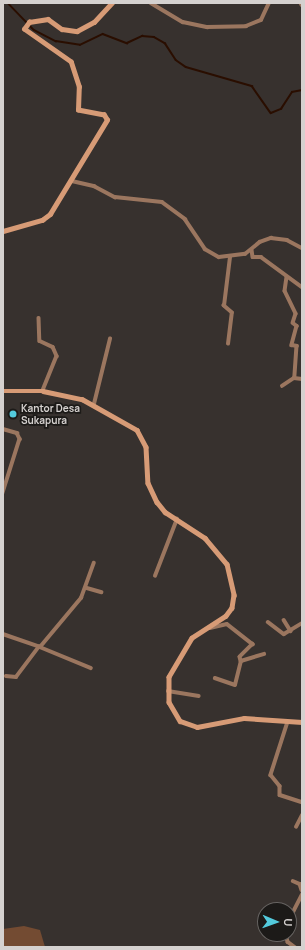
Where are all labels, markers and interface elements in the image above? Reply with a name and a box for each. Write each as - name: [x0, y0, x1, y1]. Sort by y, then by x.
- place label: Kantor Desa Sukapura: [21, 402, 80, 426]
- marker: Kantor Desa Sukapura: [8, 409, 18, 419]
- north arrow: [257, 902, 297, 942]
- text: U: [281, 918, 296, 927]

